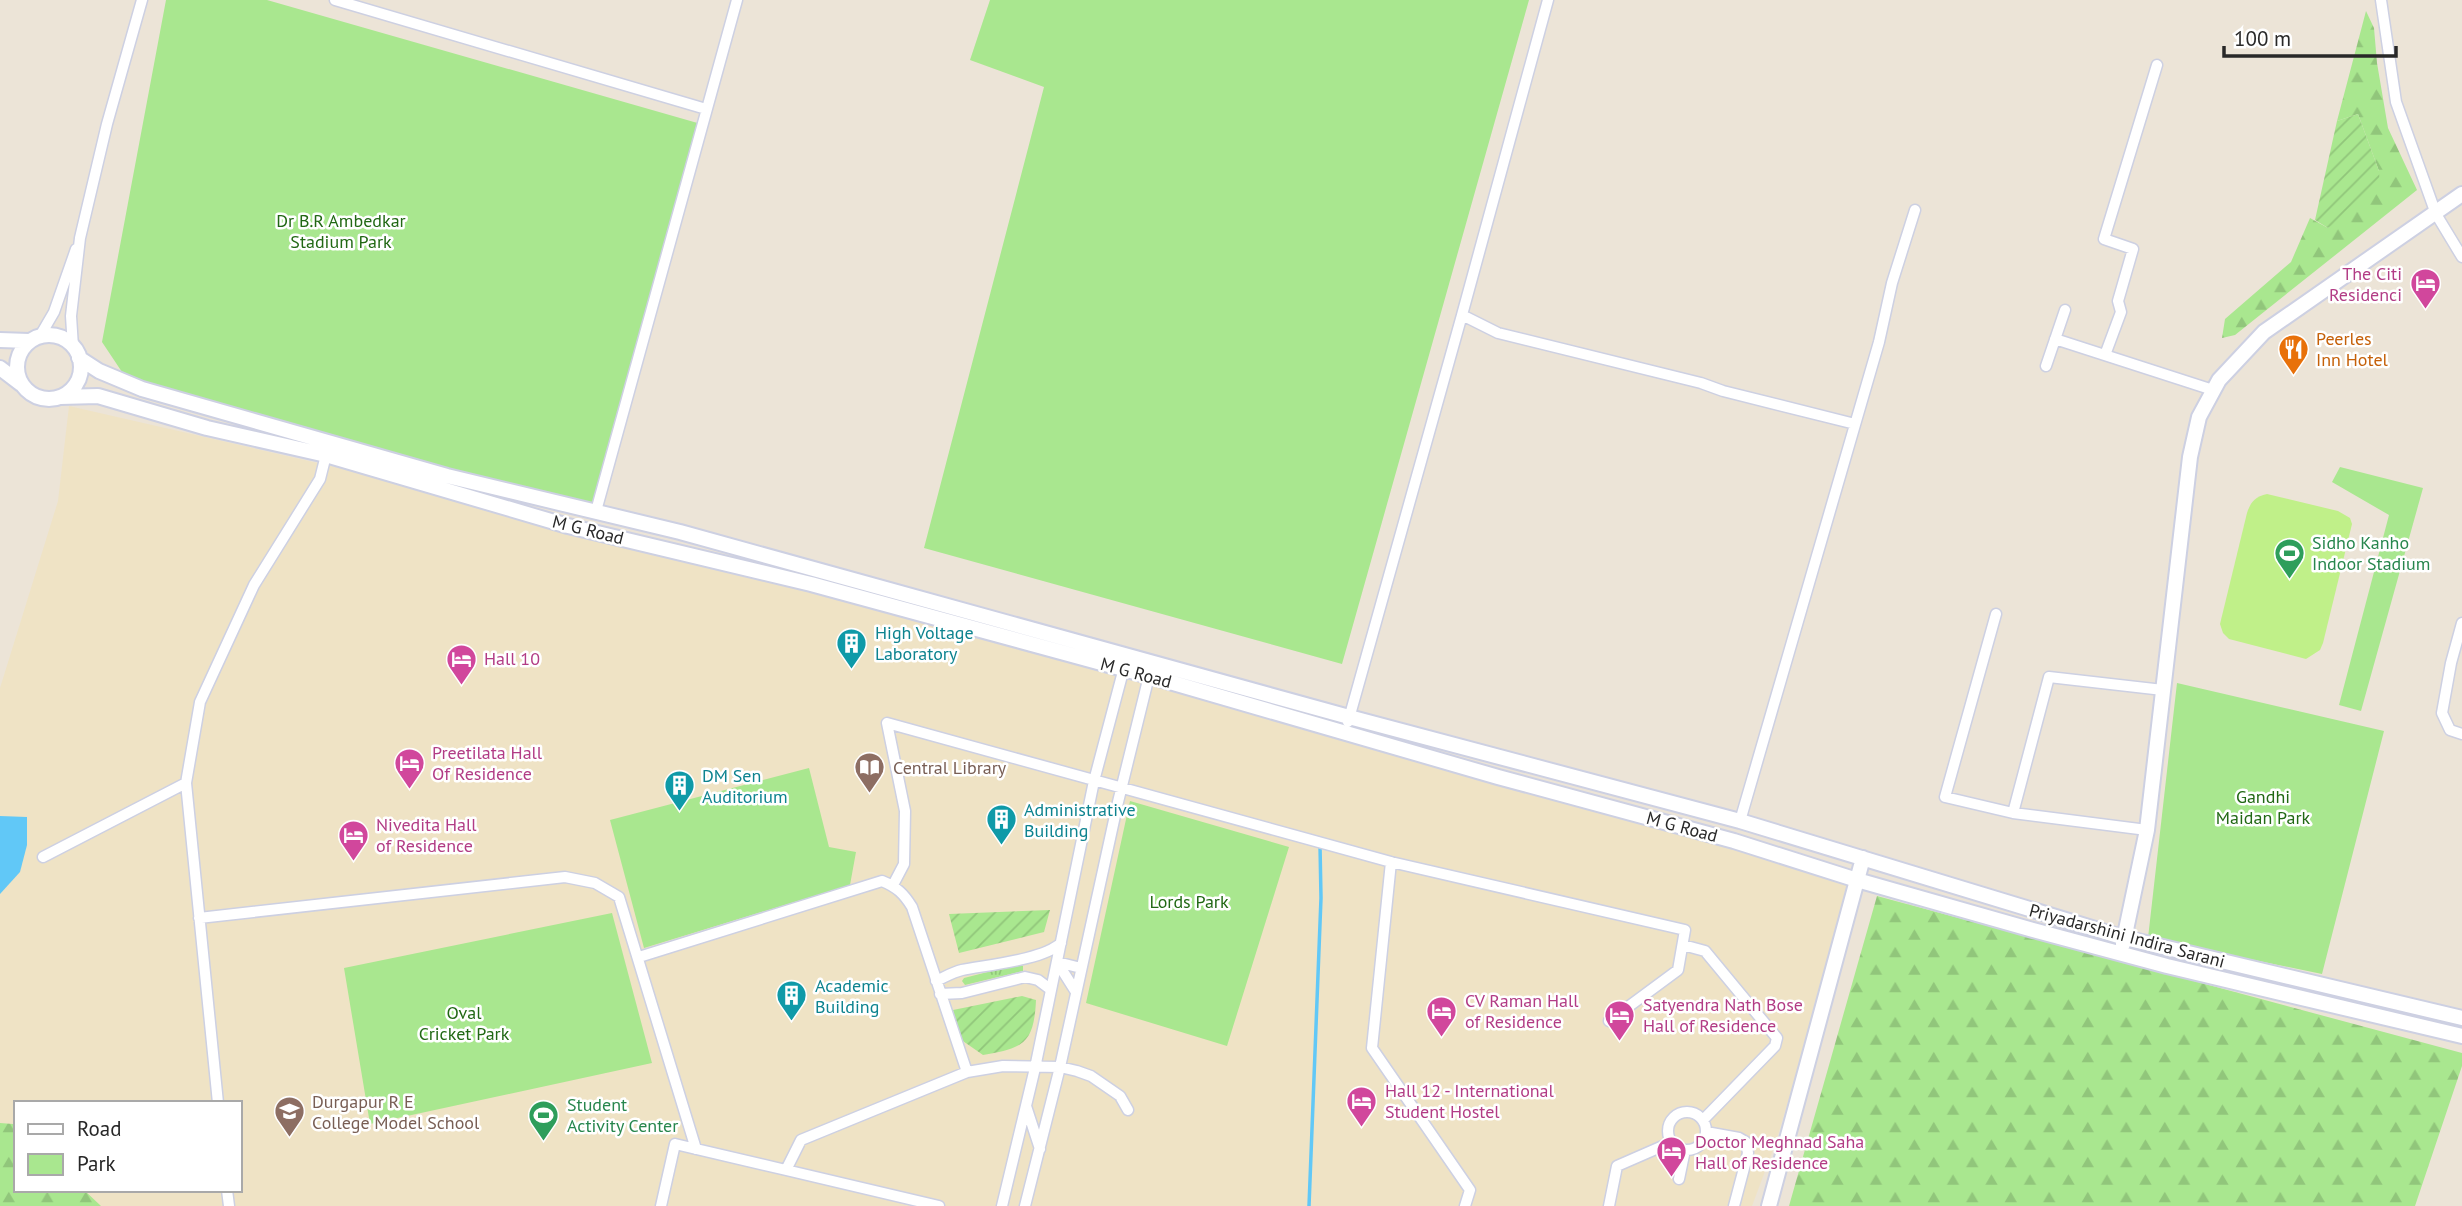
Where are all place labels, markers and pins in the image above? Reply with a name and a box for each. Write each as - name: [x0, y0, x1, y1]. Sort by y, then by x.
- place label: The Citi Residenci: [2329, 262, 2402, 306]
- hotel icon: The Citi Residenci: [2408, 267, 2442, 311]
- place label: Peerles Inn Hotel: [2316, 327, 2389, 371]
- restaurant icon: Peerles Inn Hotel: [2276, 332, 2310, 376]
- place label: Sidho Kanho Indoor Stadium: [2312, 531, 2430, 575]
- sports icon: Sidho Kanho Indoor Stadium: [2272, 536, 2306, 580]
- place label: High Voltage Laboratory: [875, 621, 974, 665]
- building icon: High Voltage Laboratory: [835, 626, 869, 670]
- hotel icon: Hall 10: [444, 642, 478, 686]
- place label: Hall 10: [484, 647, 540, 670]
- place label: Preetilata Hall Of Residence: [432, 741, 543, 785]
- hotel icon: Preetilata Hall Of Residence: [392, 746, 426, 790]
- library icon: Central Library: [853, 751, 887, 795]
- place label: Central Library: [893, 756, 1007, 779]
- place label: DM Sen Auditorium: [702, 764, 788, 808]
- building icon: DM Sen Auditorium: [662, 769, 696, 813]
- place label: Administrative Building: [1024, 798, 1136, 842]
- building icon: Administrative Building: [984, 803, 1018, 847]
- place label: Nivedita Hall of Residence: [376, 813, 477, 857]
- hotel icon: Nivedita Hall of Residence: [336, 818, 370, 862]
- place label: Academic Building: [815, 974, 889, 1018]
- building icon: Academic Building: [775, 979, 809, 1023]
- place label: CV Raman Hall of Residence: [1465, 989, 1579, 1033]
- place label: Satyendra Nath Bose Hall of Residence: [1643, 993, 1803, 1037]
- hotel icon: CV Raman Hall of Residence: [1425, 994, 1459, 1038]
- hotel icon: Satyendra Nath Bose Hall of Residence: [1603, 998, 1637, 1042]
- place label: Hall 12 - International Student Hostel: [1385, 1079, 1555, 1123]
- hotel icon: Hall 12 - International Student Hostel: [1345, 1084, 1379, 1128]
- place label: Durgapur R E College Model School: [312, 1090, 480, 1134]
- place label: Student Activity Center: [567, 1093, 678, 1137]
- school or university icon: Durgapur R E College Model School: [272, 1095, 306, 1139]
- sports icon: Student Activity Center: [527, 1098, 561, 1142]
- place label: Doctor Meghnad Saha Hall of Residence: [1695, 1130, 1864, 1174]
- hotel icon: Doctor Meghnad Saha Hall of Residence: [1655, 1135, 1689, 1179]

